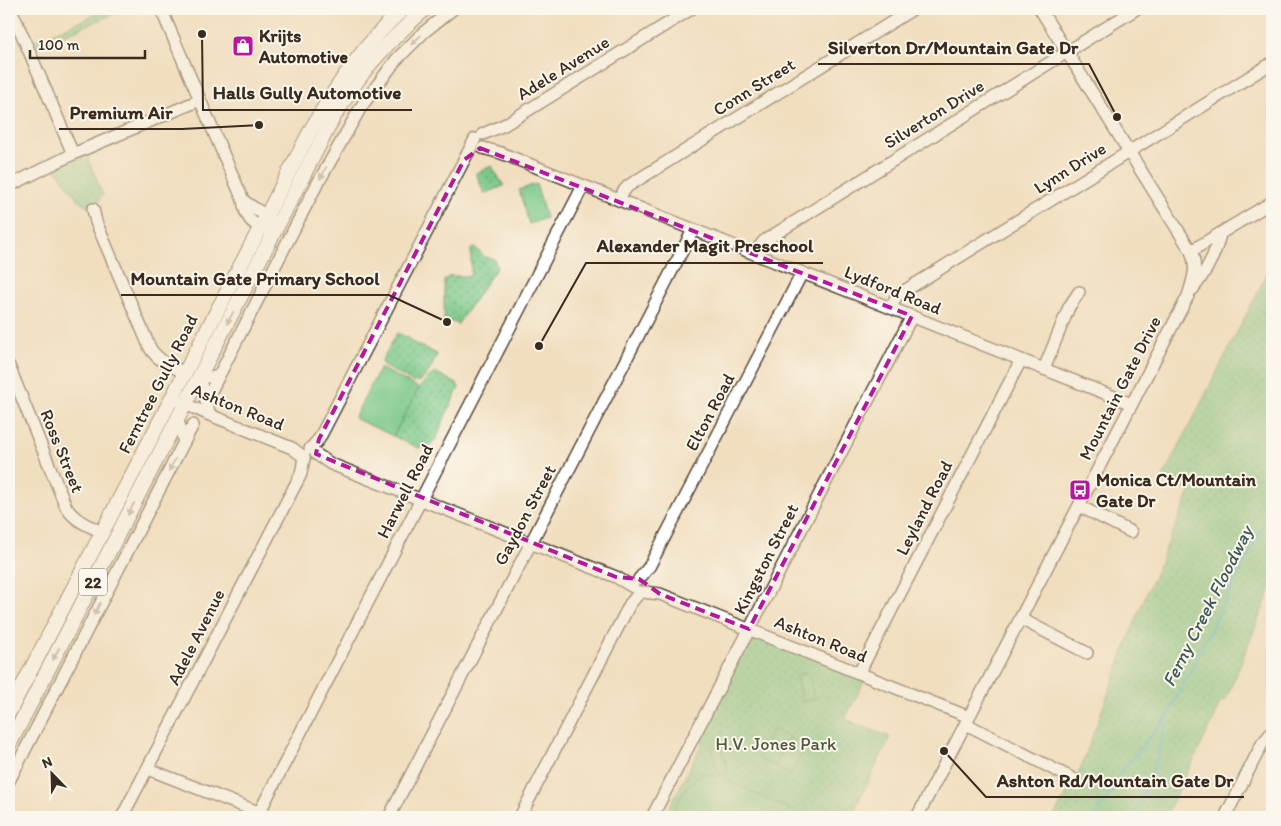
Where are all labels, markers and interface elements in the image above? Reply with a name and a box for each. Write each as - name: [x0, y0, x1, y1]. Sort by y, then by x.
- place label: Krijts Automotive: [258, 25, 349, 68]
- scale bar: [30, 28, 145, 60]
- callout: Silverton Dr/Mountain Gate Dr: [818, 30, 1089, 64]
- street label: Adele Avenue: [513, 31, 613, 105]
- shop icon: Krijts Automotive: [231, 34, 255, 58]
- one-way arrow: [410, 34, 422, 46]
- text: 100 m: [38, 36, 80, 54]
- text: Silverton Dr/Mountain Gate Dr: [828, 36, 1079, 59]
- street label: Conn Street: [709, 53, 799, 121]
- street label: Silverton Drive: [880, 74, 988, 154]
- callout: Halls Gully Automotive: [203, 76, 412, 110]
- text: Halls Gully Automotive: [213, 81, 401, 104]
- callout: Premium Air: [59, 95, 182, 129]
- text: Premium Air: [69, 101, 173, 124]
- street label: Lynn Drive: [1030, 137, 1110, 199]
- one-way arrow: [319, 166, 328, 179]
- callout: Alexander Magit Preschool: [586, 229, 823, 263]
- text: Alexander Magit Preschool: [596, 234, 814, 257]
- callout: Mountain Gate Primary School: [121, 261, 389, 295]
- street label: Lydford Road: [841, 261, 945, 320]
- text: Mountain Gate Primary School: [130, 267, 380, 290]
- street label: Ferntree Gully Road: [113, 310, 203, 457]
- one-way arrow: [226, 311, 234, 325]
- street label: Mountain Gate Drive: [1074, 312, 1166, 464]
- street label: Elton Road: [680, 369, 740, 454]
- street label: Ashton Road: [188, 378, 288, 436]
- street label: Ross Street: [35, 406, 89, 496]
- street label: Harwell Road: [372, 440, 438, 542]
- one-way arrow: [168, 457, 176, 472]
- street label: Leyland Road: [891, 457, 957, 559]
- street label: Gaydon Street: [489, 461, 561, 569]
- place label: Monica Ct/Mountain Gate Dr: [1096, 469, 1257, 512]
- bus stop icon: Monica Ct/Mountain Gate Dr: [1068, 478, 1092, 502]
- street label: Kingston Street: [729, 500, 803, 618]
- one-way arrow: [127, 502, 135, 517]
- water label: Ferny Creek Floodway: [1157, 520, 1259, 690]
- road number: 22: [79, 568, 107, 596]
- street label: Adele Avenue: [162, 585, 230, 689]
- one-way arrow: [93, 602, 101, 616]
- street label: Ashton Road: [771, 610, 871, 668]
- one-way arrow: [52, 646, 60, 661]
- park label: H.V. Jones Park: [716, 733, 837, 755]
- north arrow: [28, 748, 78, 798]
- text: N: [39, 753, 55, 772]
- callout: Ashton Rd/Mountain Gate Dr: [986, 763, 1244, 797]
- text: Ashton Rd/Mountain Gate Dr: [996, 769, 1234, 792]

